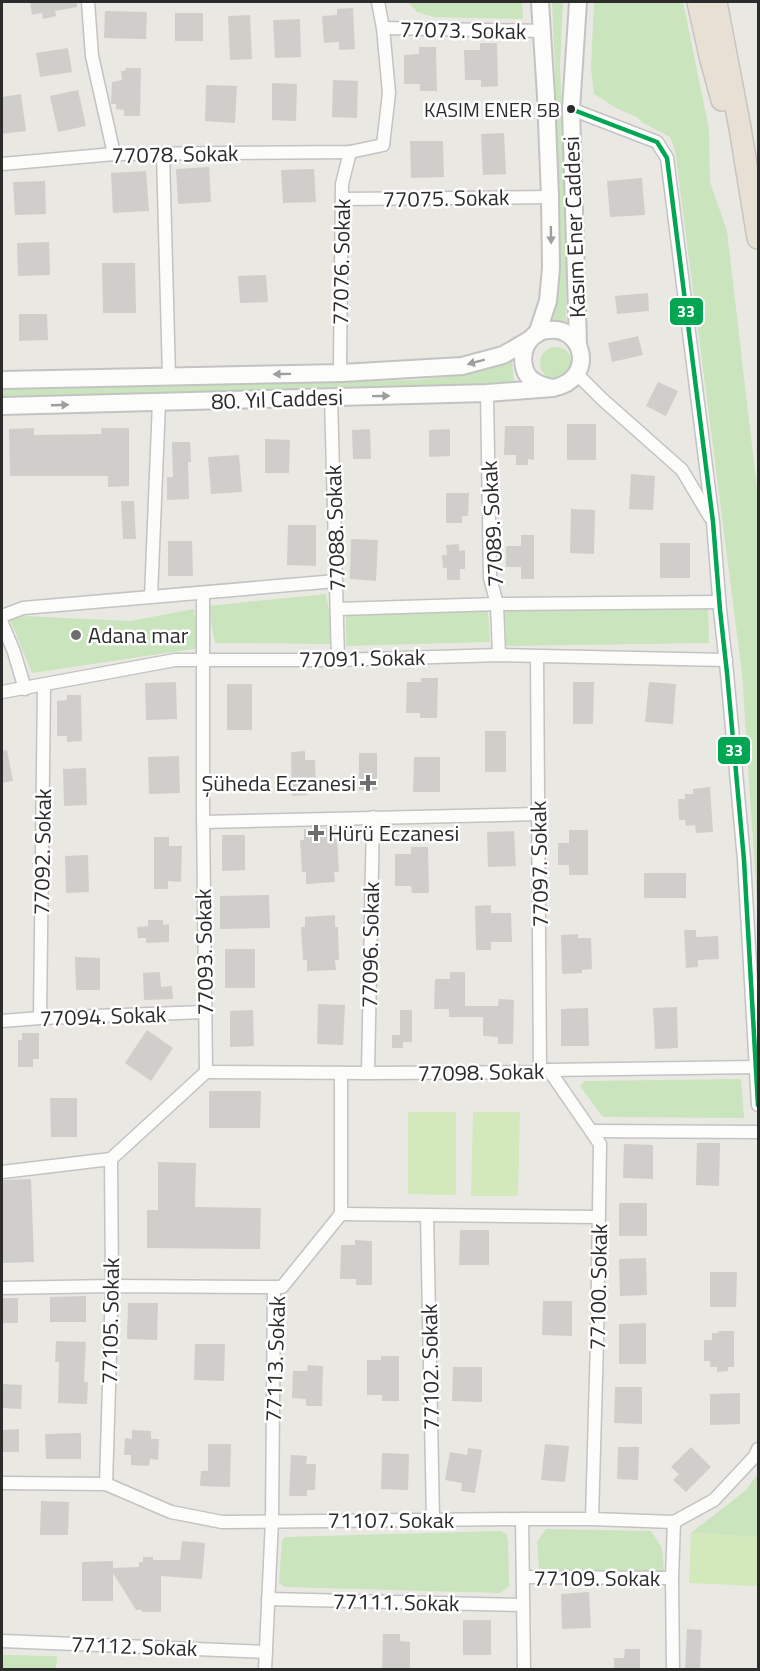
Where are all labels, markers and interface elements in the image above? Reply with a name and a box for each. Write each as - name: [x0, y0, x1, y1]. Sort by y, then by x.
- street label: 77073. Sokak: [399, 12, 527, 48]
- place label: KASIM ENER 5B: [424, 94, 560, 125]
- marker: KASIM ENER 5B: [565, 103, 577, 115]
- street label: 77078. Sokak: [111, 136, 239, 172]
- street label: Kasım Ener Caddesi: [554, 136, 594, 318]
- street label: 77075. Sokak: [382, 180, 510, 216]
- street label: 77076. Sokak: [323, 198, 359, 326]
- one-way arrow: [546, 225, 556, 244]
- line badge: 33: [669, 297, 704, 326]
- text: 33: [677, 299, 695, 323]
- one-way arrow: [467, 358, 485, 368]
- one-way arrow: [272, 369, 291, 379]
- street label: 80. Yıl Caddesi: [211, 380, 343, 418]
- one-way arrow: [371, 391, 390, 400]
- one-way arrow: [50, 400, 69, 410]
- street label: 77089. Sokak: [472, 459, 512, 588]
- street label: 77088. Sokak: [316, 464, 354, 592]
- place label: Adana mar: [88, 618, 189, 652]
- marker: Adana mar: [69, 628, 83, 642]
- street label: 77091. Sokak: [298, 640, 426, 676]
- line badge: 33: [717, 736, 751, 765]
- text: 33: [725, 738, 743, 762]
- place label: Şüheda Eczanesi: [201, 766, 356, 800]
- marker: Şüheda Eczanesi: [361, 776, 375, 790]
- street label: 77092. Sokak: [24, 788, 60, 916]
- street label: 77097. Sokak: [521, 800, 557, 928]
- place label: Hürü Eczanesi: [328, 816, 459, 850]
- marker: Hürü Eczanesi: [309, 826, 323, 840]
- street label: 77096. Sokak: [352, 881, 388, 1009]
- street label: 77093. Sokak: [186, 888, 222, 1016]
- street label: 77094. Sokak: [39, 997, 167, 1035]
- street label: 77098. Sokak: [417, 1054, 545, 1090]
- street label: 77100. Sokak: [580, 1223, 616, 1351]
- street label: 77105. Sokak: [92, 1257, 128, 1385]
- street label: 77113. Sokak: [256, 1295, 294, 1423]
- street label: 77102. Sokak: [412, 1303, 448, 1431]
- street label: 71107. Sokak: [328, 1503, 455, 1537]
- street label: 77109. Sokak: [534, 1561, 661, 1595]
- street label: 77111. Sokak: [332, 1584, 460, 1620]
- street label: 77112. Sokak: [70, 1627, 198, 1665]

